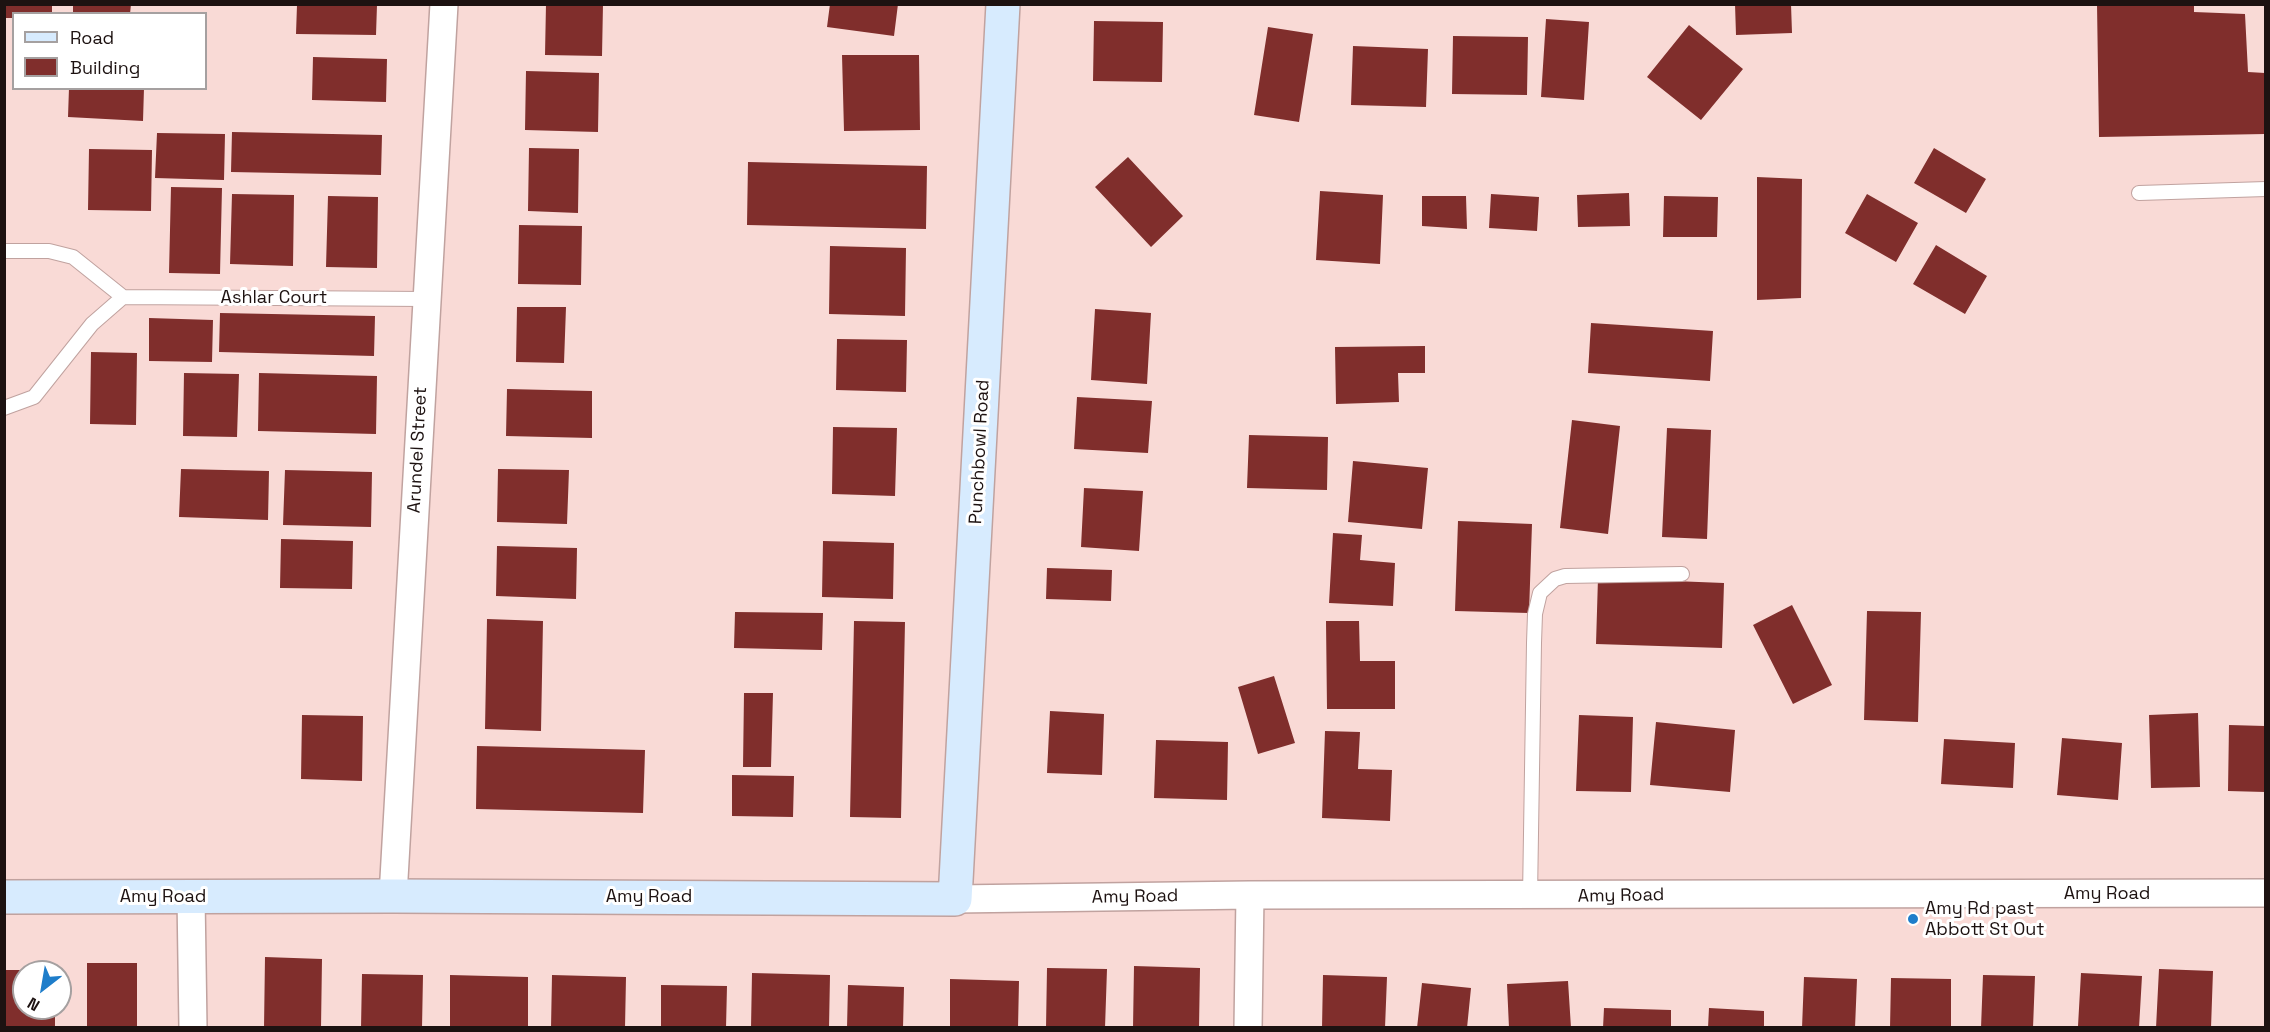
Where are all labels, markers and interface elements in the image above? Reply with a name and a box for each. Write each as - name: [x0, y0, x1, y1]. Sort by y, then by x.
- legend: [12, 12, 207, 90]
- text: Road: [70, 26, 114, 49]
- text: Building: [70, 56, 140, 79]
- street label: Ashlar Court: [221, 287, 327, 309]
- street label: Punchbowl Road: [965, 379, 995, 525]
- street label: Arundel Street: [404, 386, 432, 514]
- street label: Amy Road: [2064, 883, 2150, 905]
- street label: Amy Road: [1578, 884, 1664, 908]
- street label: Amy Road: [1092, 885, 1178, 909]
- street label: Amy Road: [120, 886, 206, 908]
- street label: Amy Road: [606, 886, 692, 908]
- place label: Amy Rd past Abbott St Out: [1925, 898, 2045, 940]
- marker: Amy Rd past Abbott St Out: [1906, 912, 1920, 926]
- north arrow: [12, 960, 72, 1020]
- text: N: [24, 992, 44, 1016]

